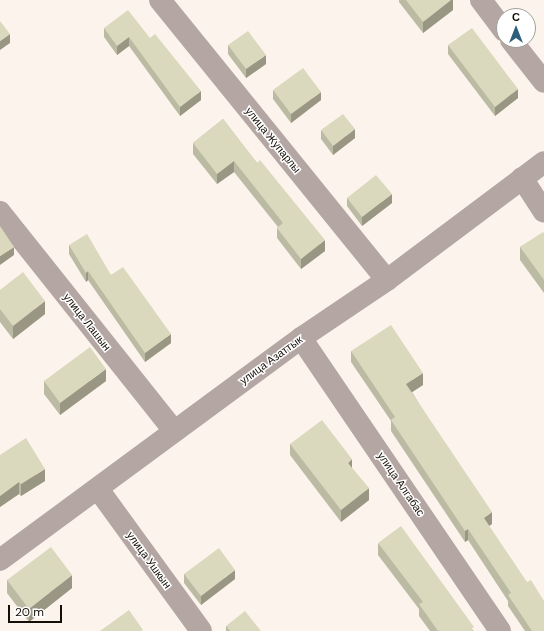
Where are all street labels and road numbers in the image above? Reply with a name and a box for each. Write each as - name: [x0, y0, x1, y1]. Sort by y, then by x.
- street label: улица Жупарлы: [242, 104, 304, 176]
- street label: улица Лашын: [60, 291, 114, 353]
- street label: улица Азаттык: [237, 333, 305, 387]
- street label: улица Алгабас: [375, 449, 427, 519]
- street label: улица Ушкын: [124, 529, 174, 591]

